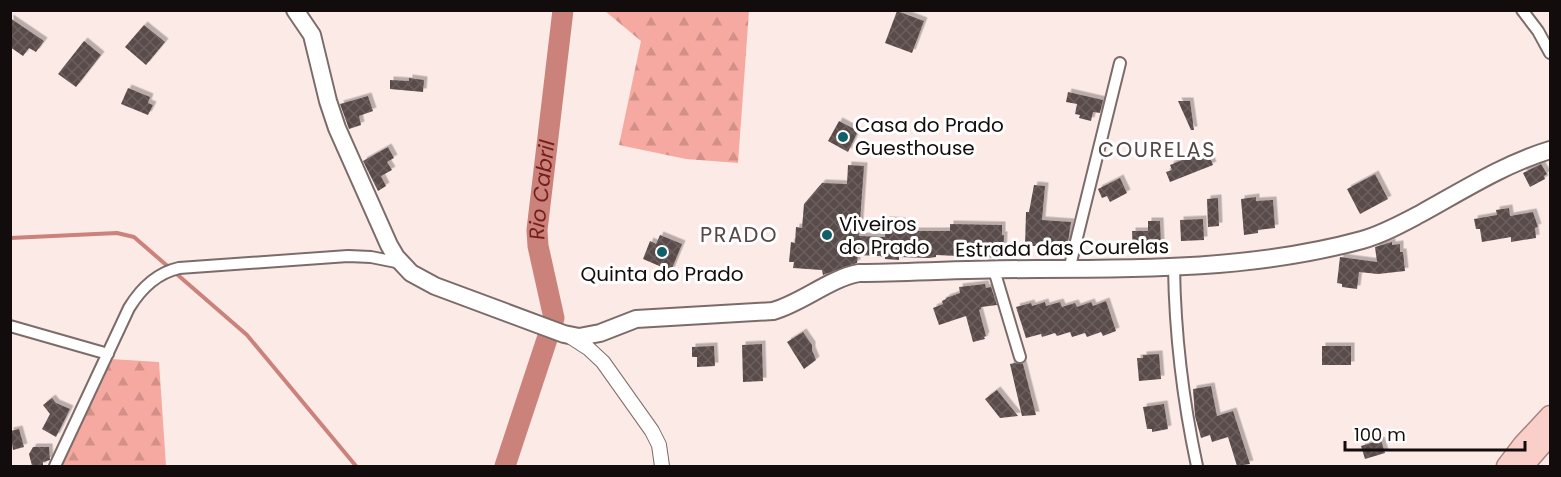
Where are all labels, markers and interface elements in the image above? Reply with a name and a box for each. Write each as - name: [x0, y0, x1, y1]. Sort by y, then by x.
- place label: Casa do Prado Guesthouse: [855, 111, 1004, 162]
- marker: Casa do Prado Guesthouse: [836, 130, 850, 144]
- district label: COURELAS: [1098, 135, 1216, 164]
- water label: Rio Cabril: [522, 137, 562, 241]
- place label: Viveiros do Prado: [839, 210, 930, 261]
- district label: PRADO: [700, 220, 778, 249]
- marker: Viveiros do Prado: [820, 228, 834, 242]
- street label: Estrada das Courelas: [955, 232, 1169, 264]
- marker: Quinta do Prado: [655, 245, 669, 259]
- place label: Quinta do Prado: [581, 260, 743, 288]
- scale bar: [1345, 414, 1525, 452]
- text: 100 m: [1354, 422, 1406, 447]

